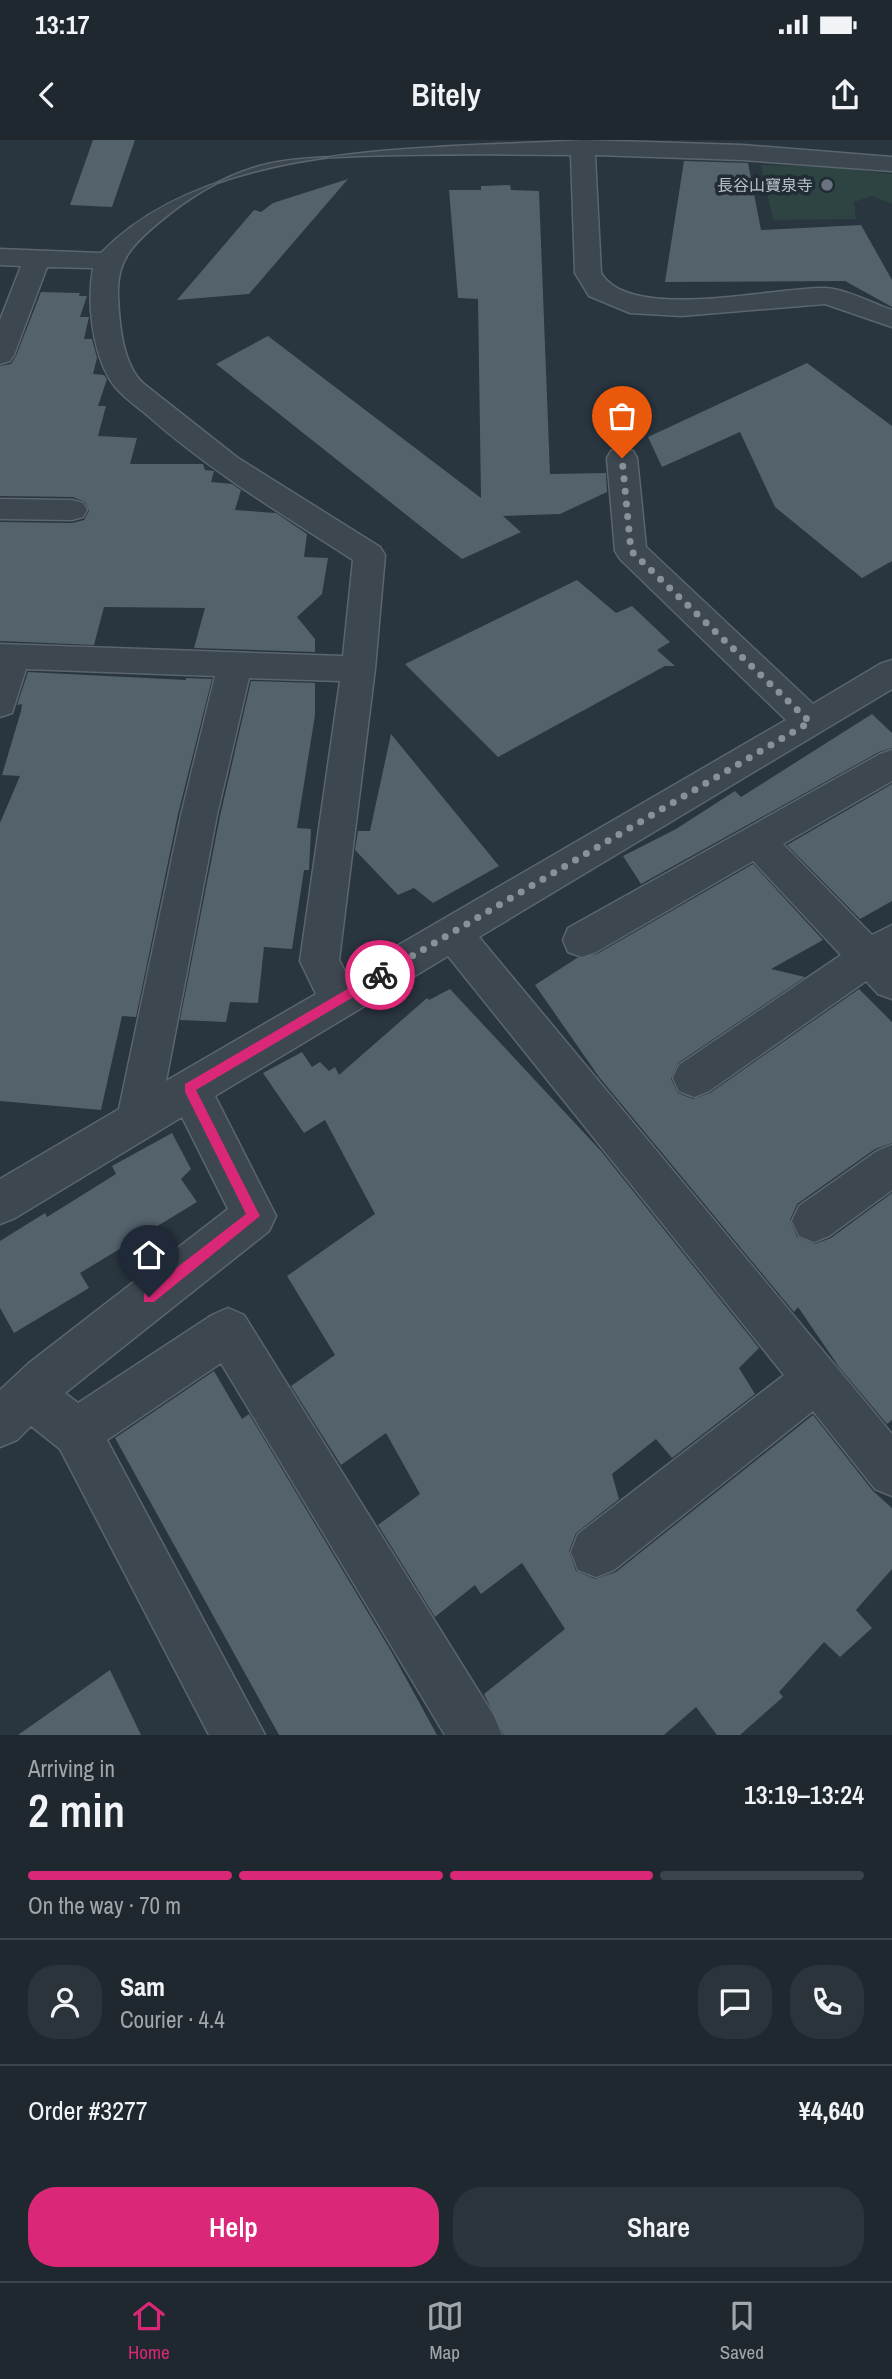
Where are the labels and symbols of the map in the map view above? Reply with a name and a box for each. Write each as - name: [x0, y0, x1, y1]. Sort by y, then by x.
- place label: 長谷山寶泉寺: [717, 174, 813, 196]
- marker: 長谷山寶泉寺: [819, 177, 835, 193]
- pin: [592, 386, 652, 458]
- courier: [345, 940, 415, 1010]
- pin: [119, 1225, 179, 1297]

